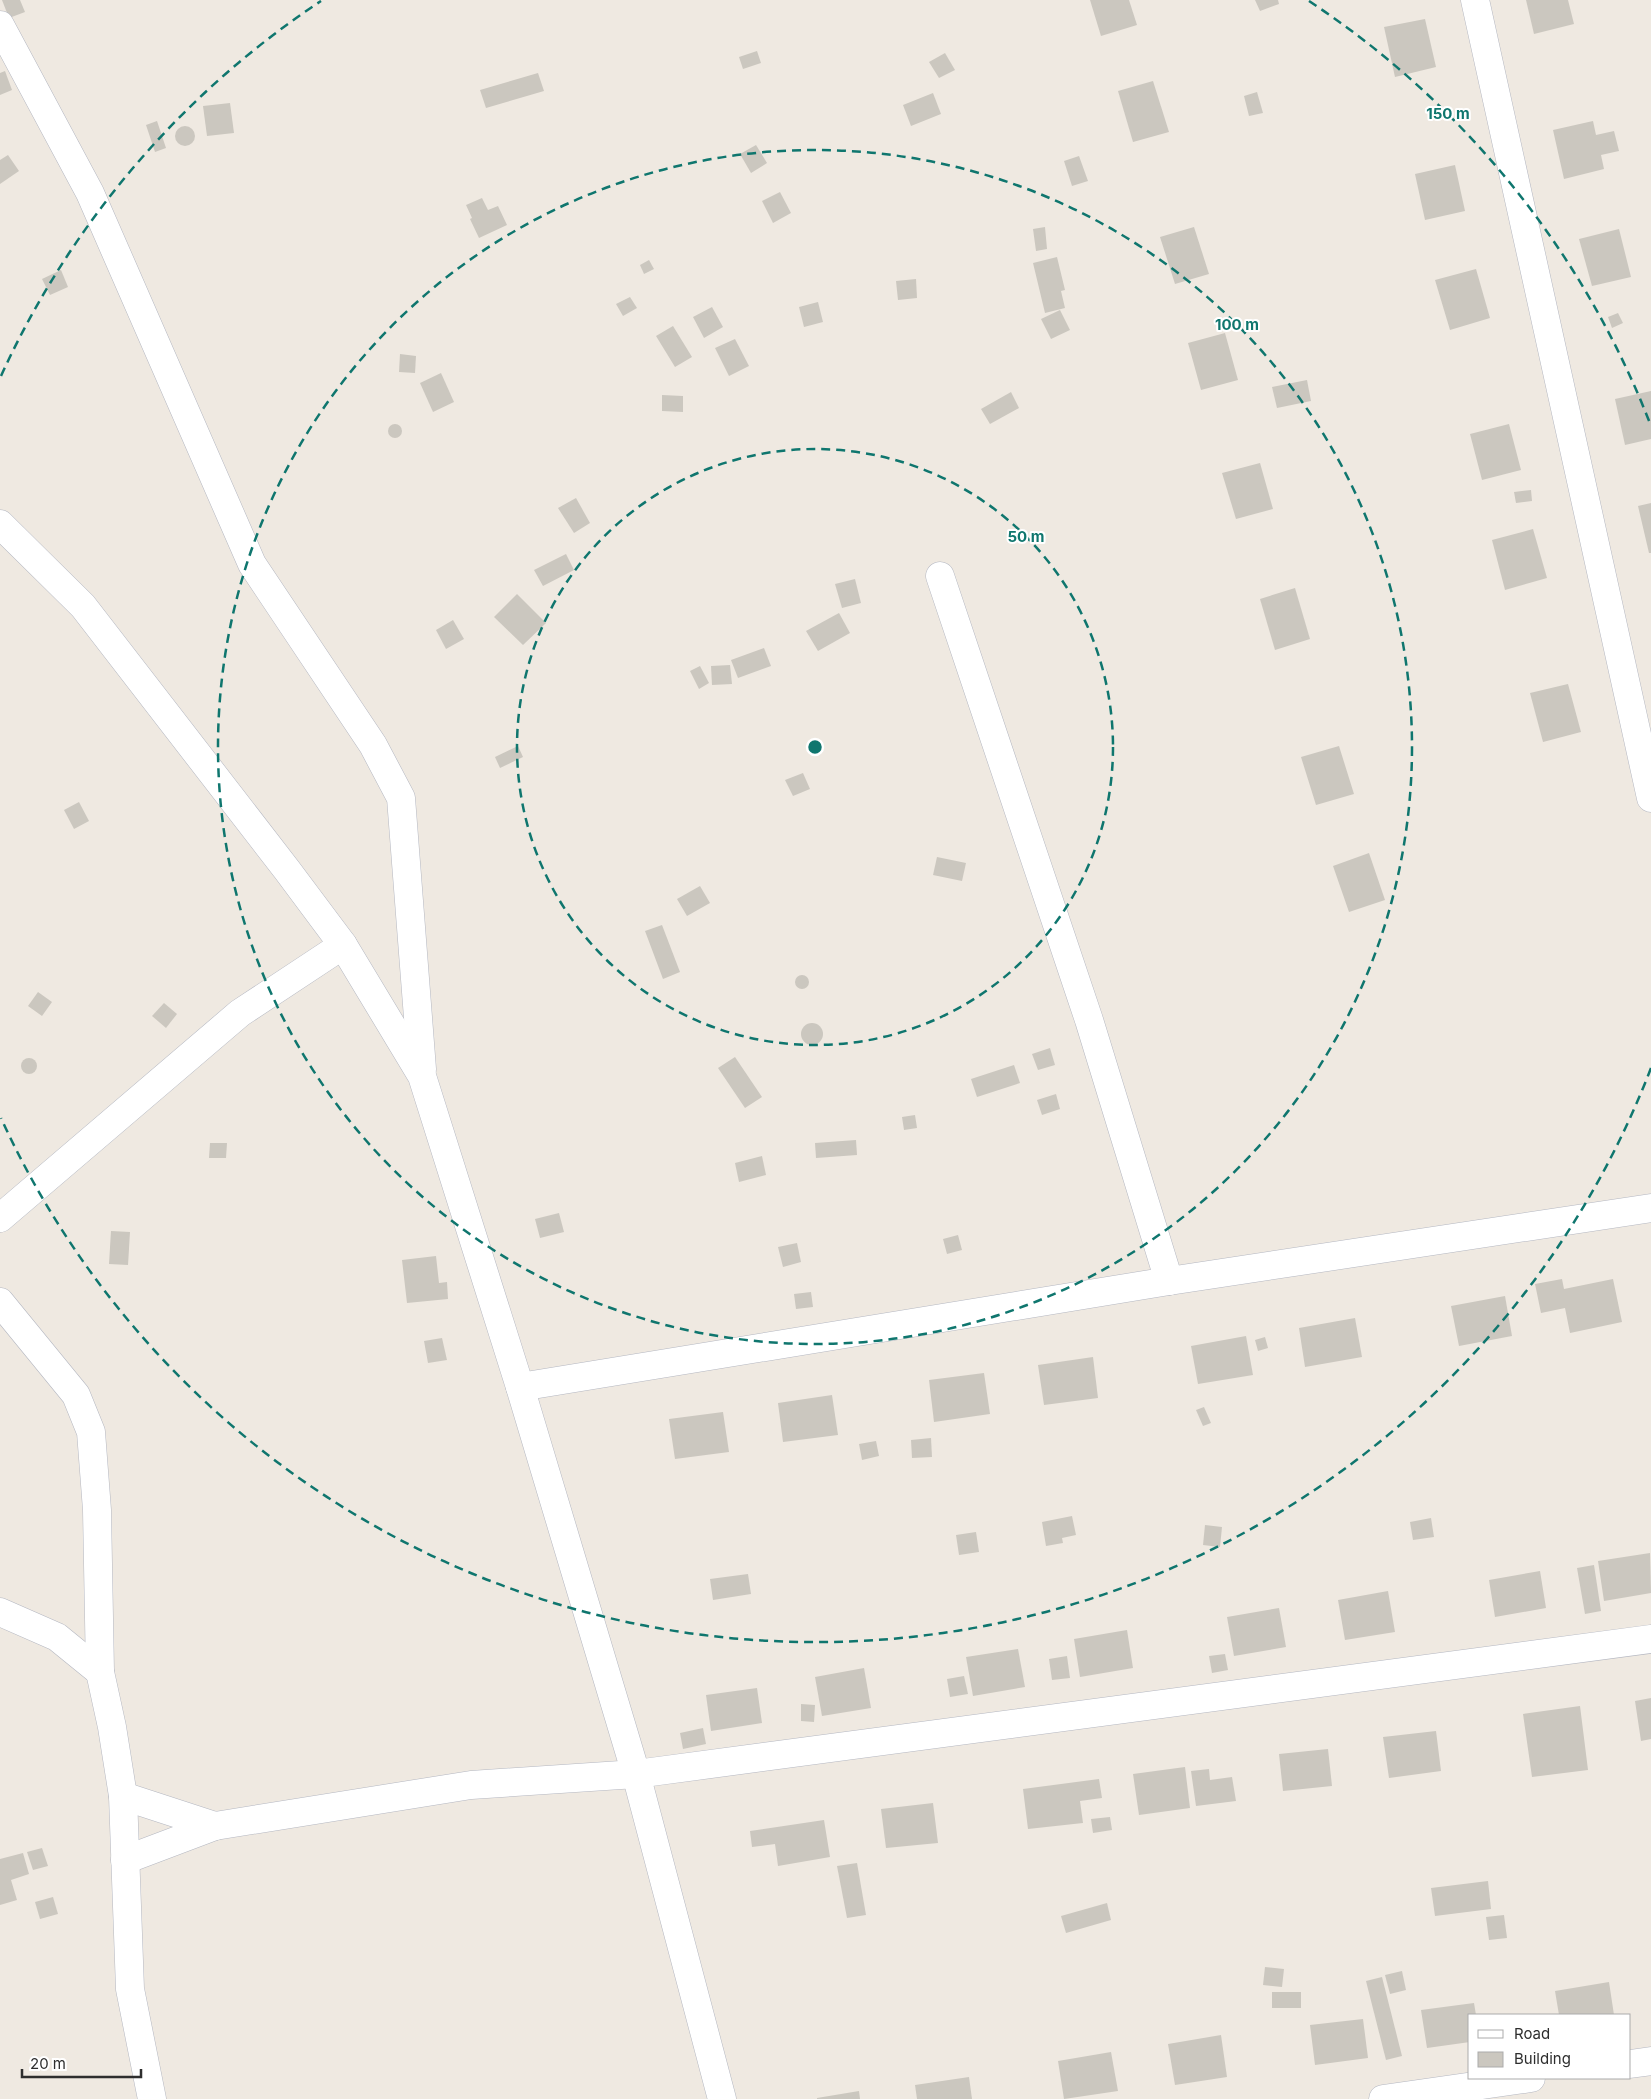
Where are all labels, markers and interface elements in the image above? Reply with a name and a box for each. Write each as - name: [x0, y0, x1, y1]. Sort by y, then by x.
- text: 150 m: [1426, 104, 1470, 123]
- text: 100 m: [1215, 315, 1259, 334]
- text: 50 m: [1008, 527, 1044, 546]
- centre of rings: [806, 738, 824, 756]
- legend: [1468, 2014, 1631, 2079]
- text: Road: [1514, 2024, 1550, 2043]
- scale bar: [22, 2046, 141, 2078]
- text: Building: [1514, 2049, 1571, 2068]
- text: 20 m: [30, 2054, 66, 2073]

